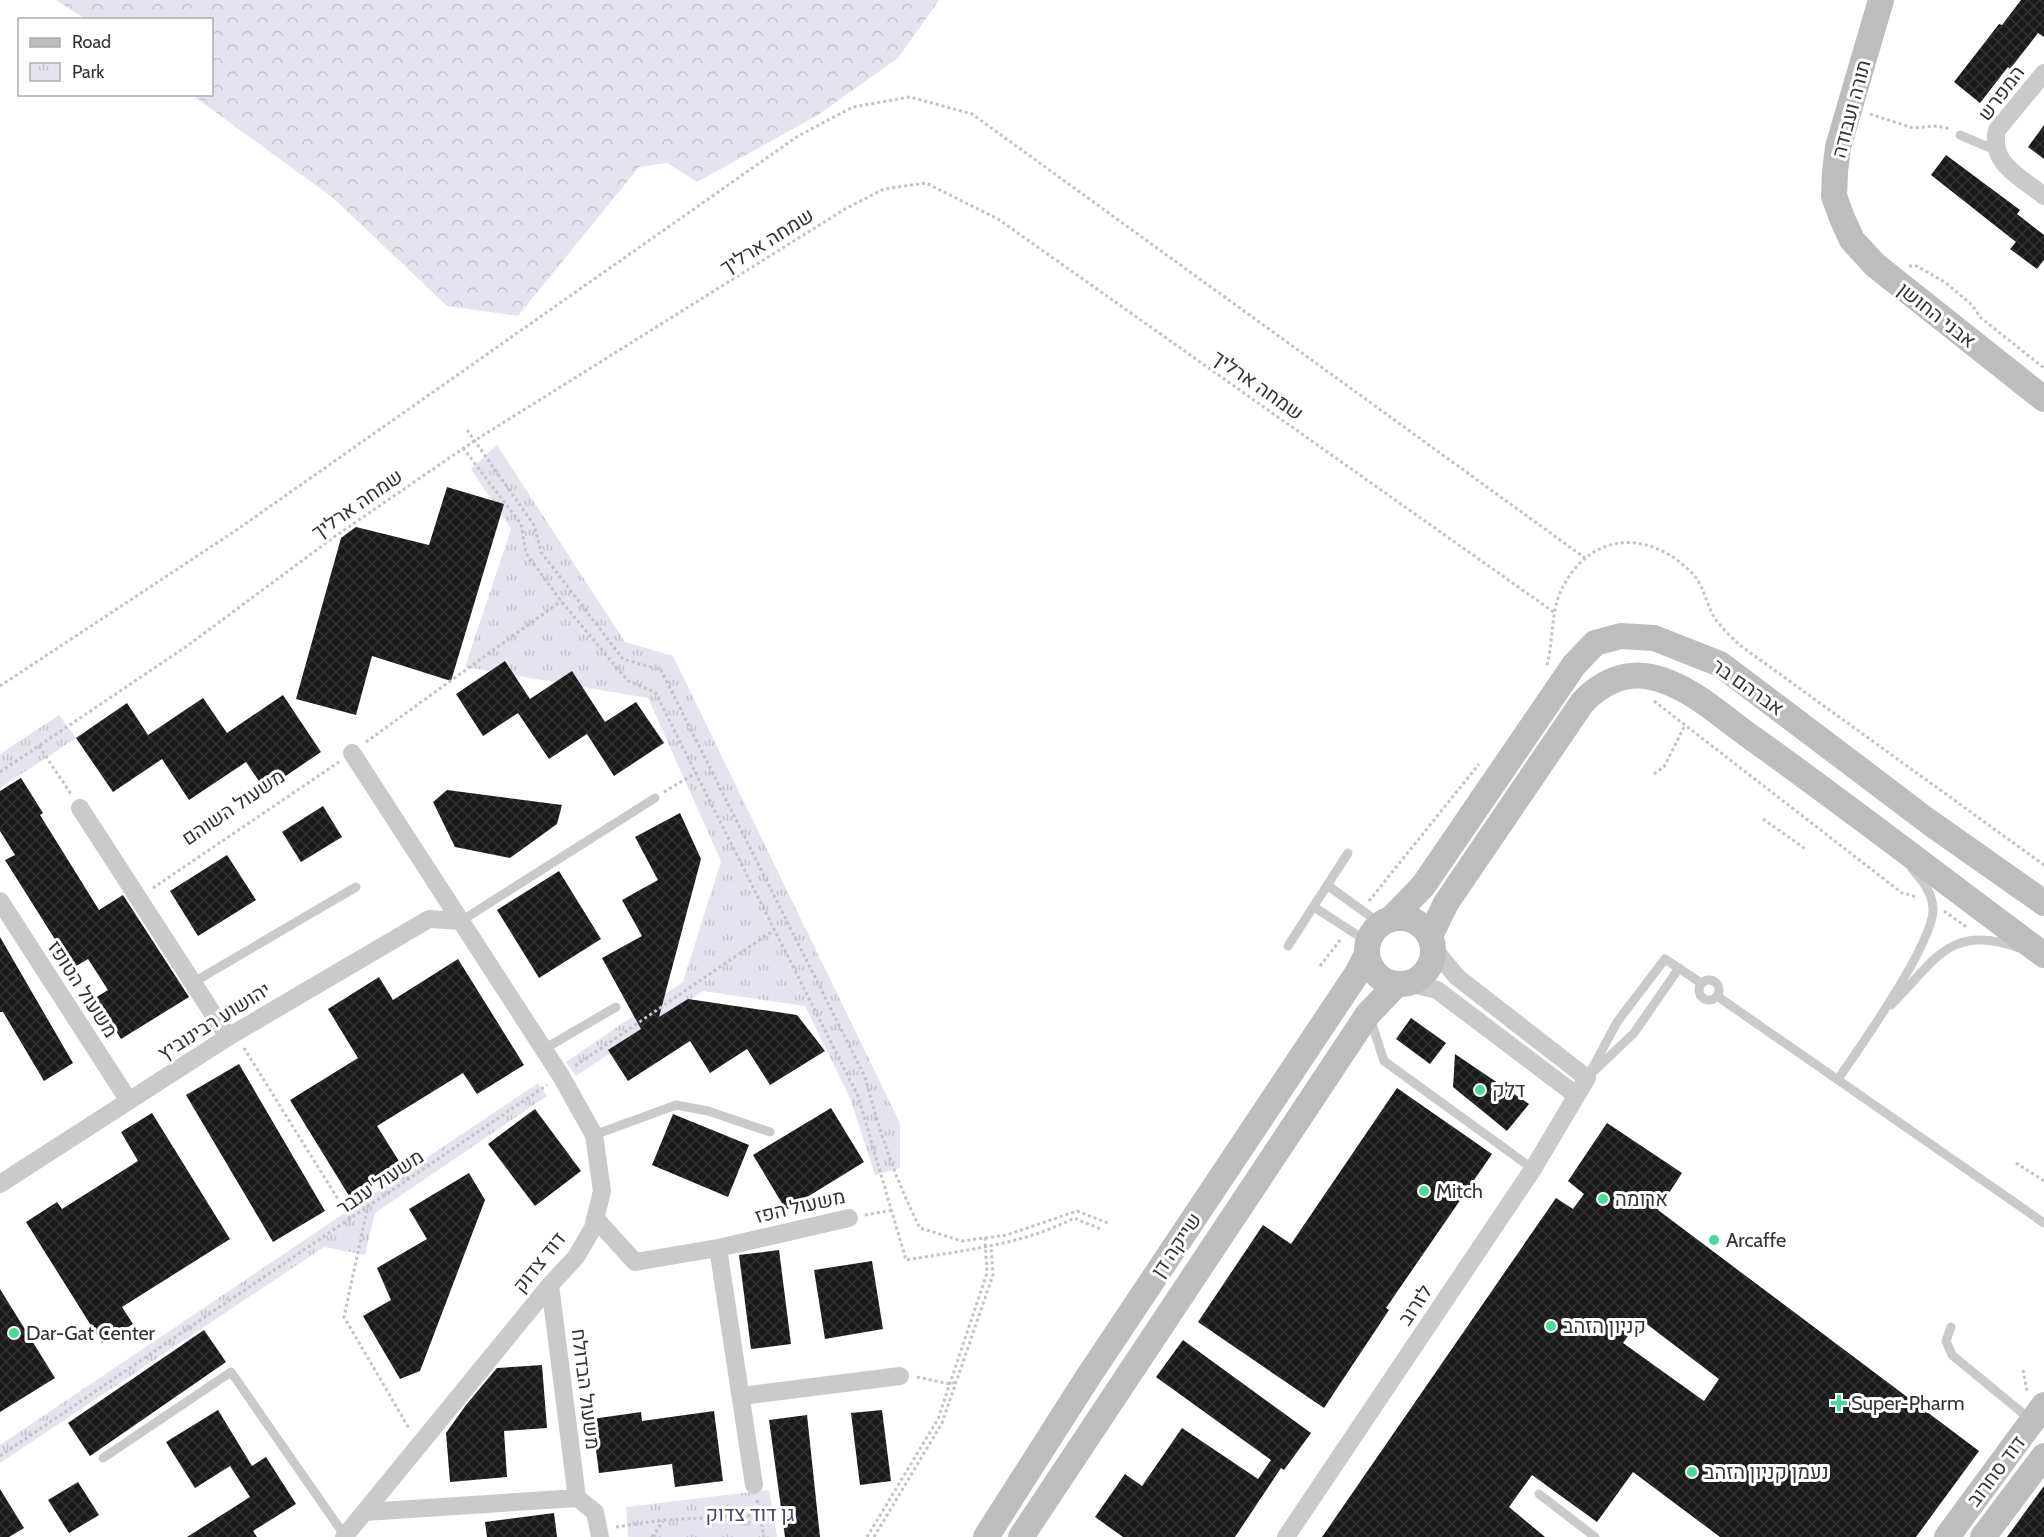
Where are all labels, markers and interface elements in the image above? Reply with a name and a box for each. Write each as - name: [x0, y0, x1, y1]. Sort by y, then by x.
- legend: [18, 18, 213, 96]
- text: Road: [72, 31, 111, 53]
- street label: תורה ועבודה: [1826, 57, 1876, 161]
- text: Park: [72, 61, 105, 83]
- street label: המפרש: [1973, 61, 2029, 125]
- street label: שמחה ארליך: [716, 203, 818, 279]
- street label: אבני החושן: [1893, 277, 1981, 353]
- street label: שמחה ארליך: [1208, 345, 1308, 425]
- street label: שמחה ארליך: [307, 464, 407, 544]
- street label: אברהם בר: [1707, 654, 1789, 720]
- street label: משעול השוהם: [177, 764, 289, 850]
- street label: משעול הטופז: [43, 936, 123, 1042]
- street label: יהושוע רבינוביץ: [153, 977, 275, 1065]
- place label: דלק: [1492, 1078, 1525, 1102]
- marker: דלק: [1473, 1083, 1487, 1097]
- street label: משעול ענבר: [332, 1144, 428, 1220]
- place label: Mitch: [1436, 1179, 1483, 1203]
- street label: משעול הפז: [752, 1184, 848, 1228]
- marker: Mitch: [1417, 1184, 1431, 1198]
- place label: ארומה: [1615, 1187, 1668, 1211]
- marker: ארומה: [1596, 1192, 1610, 1206]
- street label: שייקה דן: [1146, 1208, 1206, 1282]
- street label: דוד צדוק: [507, 1227, 571, 1297]
- place label: Arcaffe: [1726, 1228, 1786, 1252]
- marker: Arcaffe: [1707, 1233, 1721, 1247]
- street label: לזרוב: [1393, 1280, 1437, 1330]
- place label: קניון הזהב: [1563, 1314, 1646, 1338]
- marker: קניון הזהב: [1544, 1319, 1558, 1333]
- place label: Dar-Gat Center: [26, 1321, 156, 1345]
- marker: Dar-Gat Center: [7, 1326, 21, 1340]
- street label: משעול הבדולח: [567, 1327, 605, 1451]
- place label: Super-Pharm: [1851, 1391, 1964, 1415]
- marker: Super-Pharm: [1832, 1396, 1846, 1410]
- street label: דוד סחרוב: [1962, 1431, 2030, 1511]
- place label: נעמן קניון הזהב: [1704, 1460, 1829, 1484]
- marker: נעמן קניון הזהב: [1685, 1465, 1699, 1479]
- park label: גן דוד צדוק: [706, 1502, 794, 1526]

